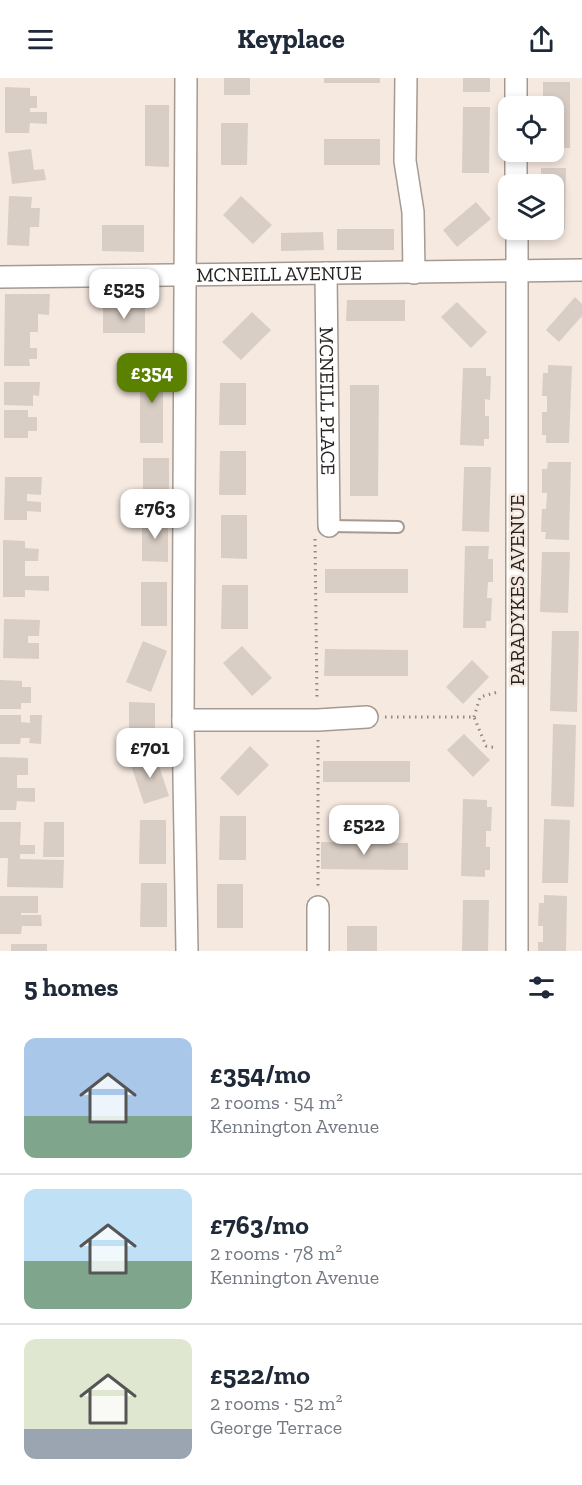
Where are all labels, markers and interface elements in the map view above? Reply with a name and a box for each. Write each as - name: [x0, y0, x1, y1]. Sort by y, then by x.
- icon: menu: [24, 23, 57, 56]
- text: Keyplace: [237, 23, 345, 55]
- icon: share: [525, 23, 558, 56]
- map controls: [498, 96, 564, 240]
- button: locate: [498, 96, 564, 162]
- button: layers: [498, 174, 564, 240]
- street label: MCNEILL AVENUE: [196, 261, 362, 287]
- pin: £525: [88, 269, 160, 320]
- text: £525: [103, 276, 145, 300]
- street label: MCNEILL PLACE: [315, 327, 340, 475]
- pin: £354: [116, 353, 188, 404]
- text: £354: [131, 360, 173, 384]
- pin: £763: [119, 489, 191, 540]
- street label: PARADYKES AVENUE: [505, 495, 529, 685]
- text: £763: [134, 496, 176, 520]
- pin: £701: [114, 728, 186, 779]
- text: £701: [130, 735, 170, 759]
- pin: £522: [328, 805, 400, 856]
- text: £522: [343, 812, 385, 836]
- text: 5 homes: [24, 971, 118, 1003]
- icon: filters: [525, 971, 558, 1004]
- text: £354/mo: [210, 1058, 311, 1090]
- icon: home: [72, 1062, 144, 1134]
- text: 2 rooms · 54 m²: [210, 1090, 343, 1114]
- text: Kennington Avenue: [210, 1114, 379, 1138]
- text: £763/mo: [210, 1209, 309, 1241]
- icon: home: [72, 1213, 144, 1285]
- text: 2 rooms · 78 m²: [210, 1241, 342, 1265]
- text: Kennington Avenue: [210, 1265, 379, 1289]
- text: £522/mo: [210, 1359, 310, 1391]
- icon: home: [72, 1363, 144, 1435]
- text: 2 rooms · 52 m²: [210, 1391, 343, 1415]
- text: George Terrace: [210, 1415, 342, 1439]

